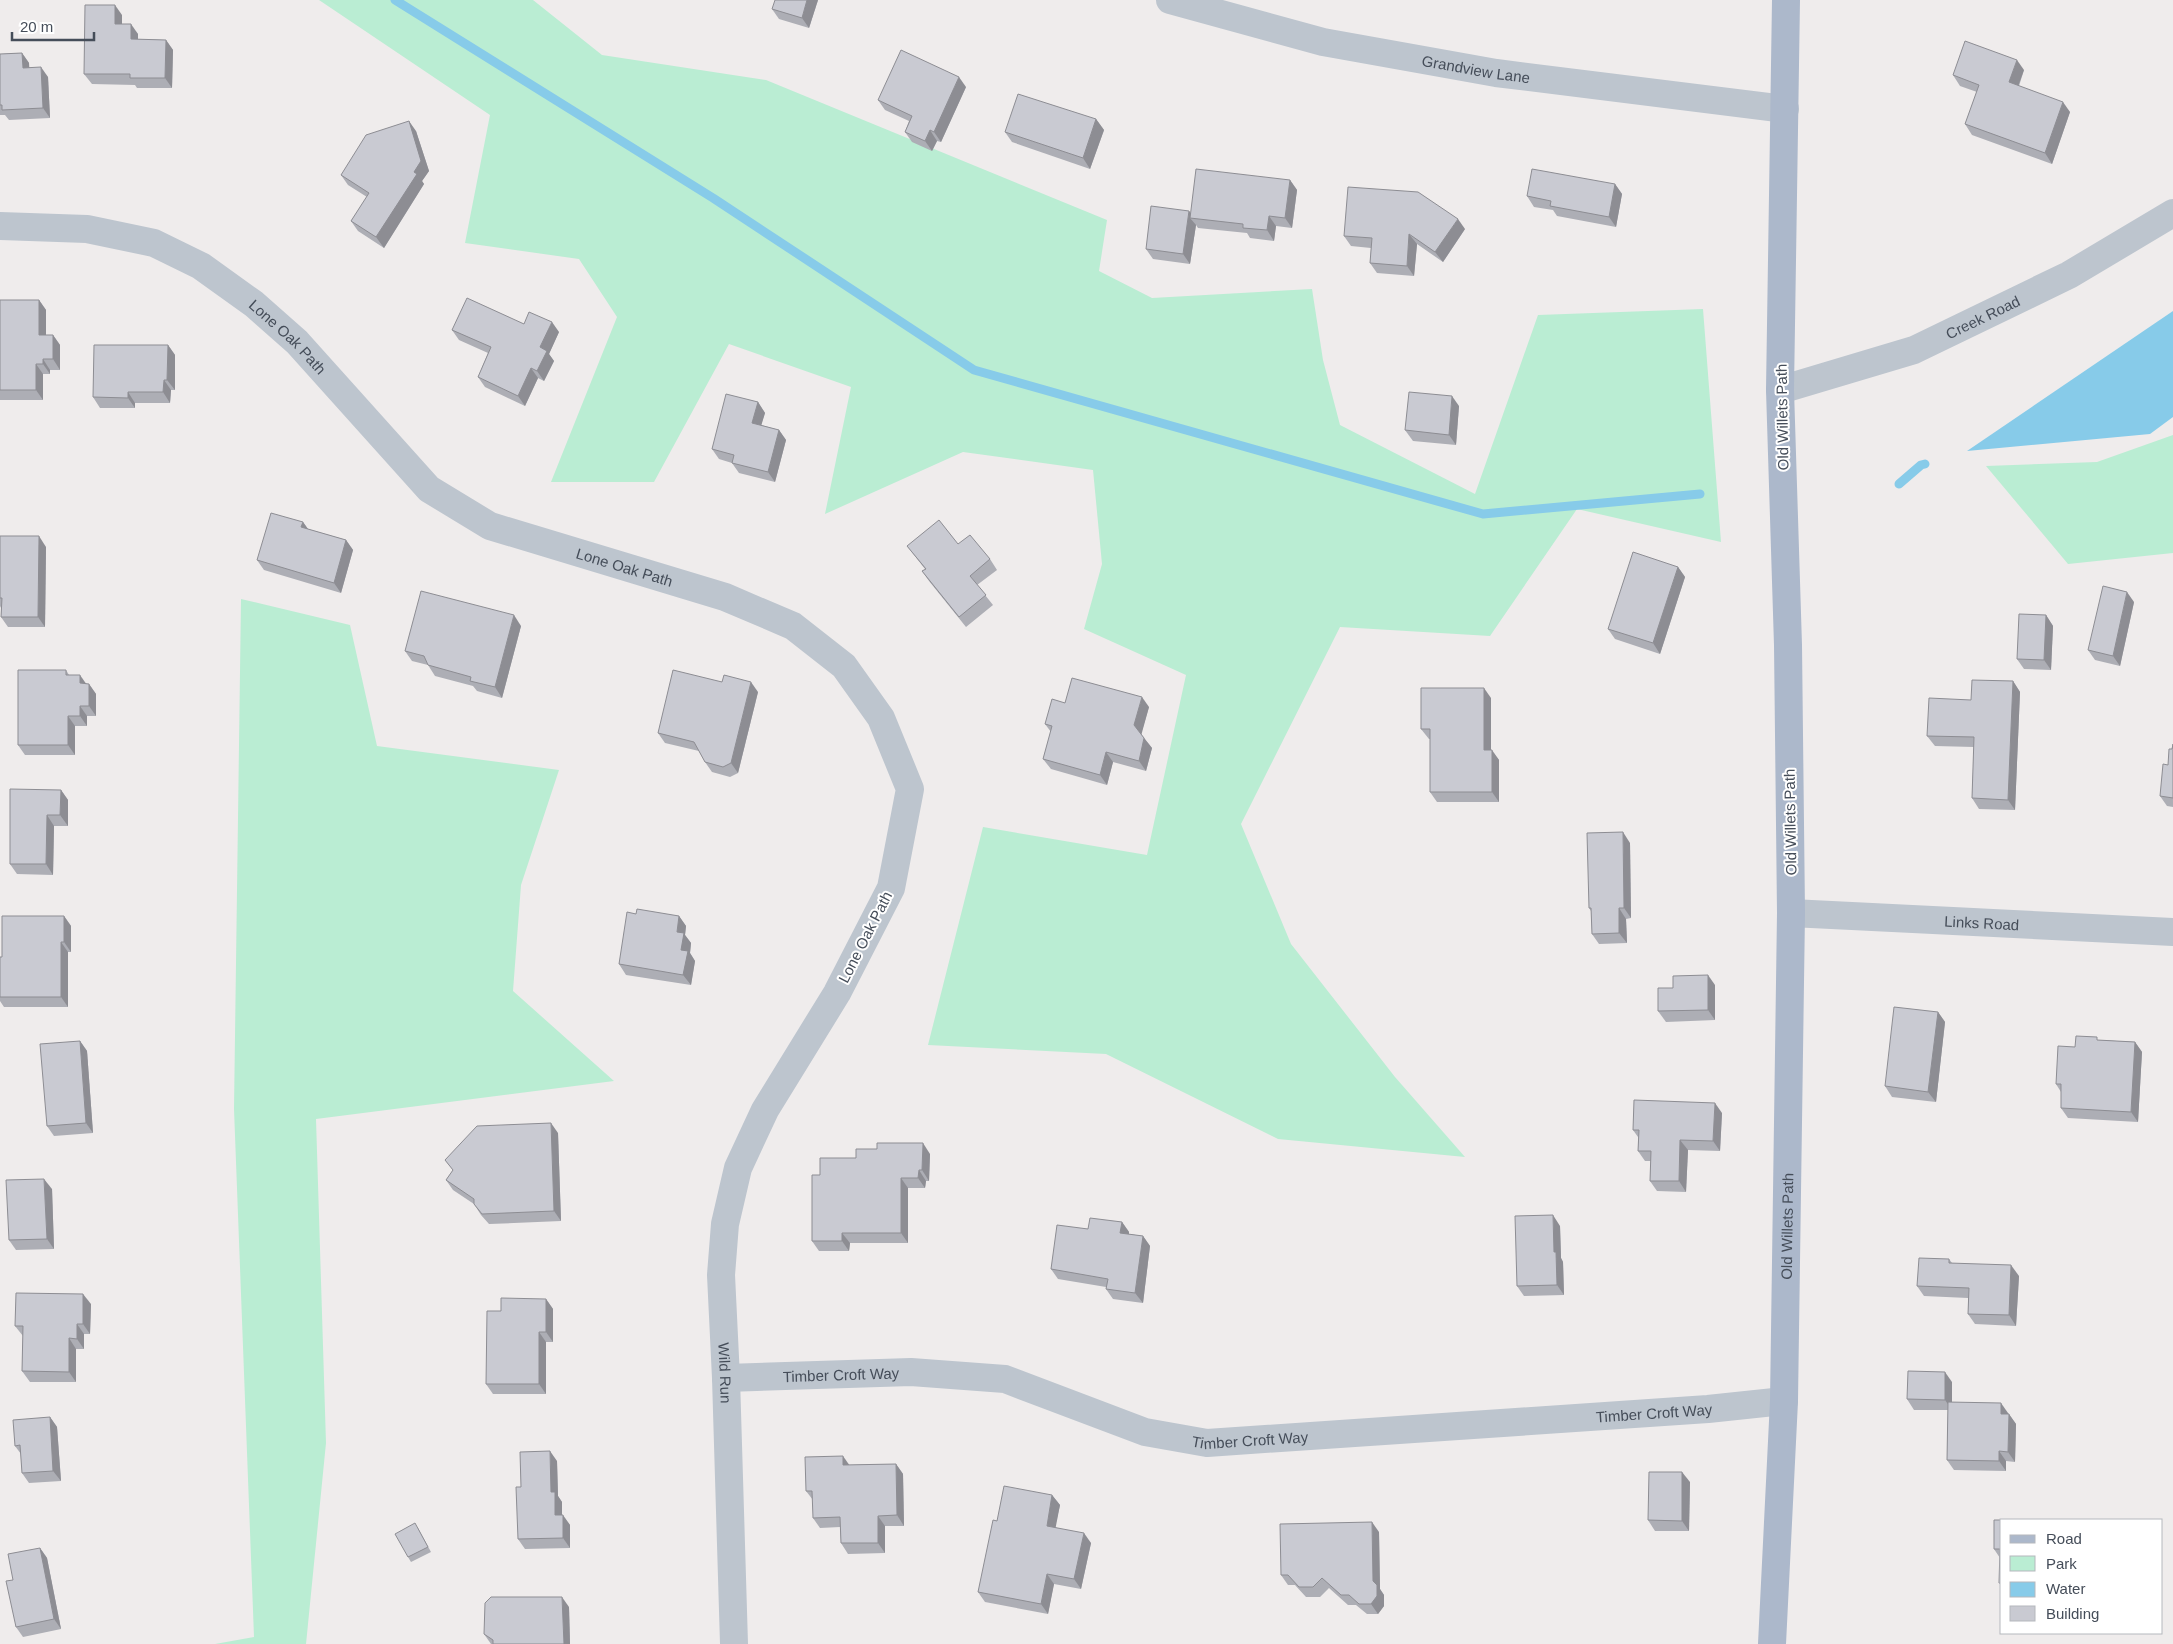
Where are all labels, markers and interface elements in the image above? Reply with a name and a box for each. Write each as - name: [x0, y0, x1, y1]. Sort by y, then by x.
- scale bar: [12, 10, 95, 42]
- text: 20 m: [20, 18, 53, 35]
- street label: Grandview Lane: [1421, 51, 1531, 86]
- street label: Creek Road: [1943, 292, 2022, 342]
- street label: Lone Oak Path: [246, 296, 330, 377]
- street label: Old Willets Path: [1773, 364, 1791, 470]
- street label: Lone Oak Path: [574, 544, 675, 589]
- street label: Old Willets Path: [1781, 769, 1799, 875]
- street label: Lone Oak Path: [835, 889, 895, 985]
- street label: Links Road: [1944, 912, 2020, 933]
- street label: Old Willets Path: [1777, 1173, 1796, 1280]
- street label: Wild Run: [716, 1342, 735, 1404]
- street label: Timber Croft Way: [782, 1364, 900, 1385]
- street label: Timber Croft Way: [1595, 1400, 1713, 1425]
- street label: Timber Croft Way: [1190, 1428, 1309, 1452]
- legend: [2000, 1519, 2163, 1634]
- text: Road: [2046, 1530, 2082, 1547]
- text: Park: [2046, 1555, 2077, 1572]
- text: Water: [2046, 1580, 2085, 1597]
- text: Building: [2046, 1605, 2099, 1622]

